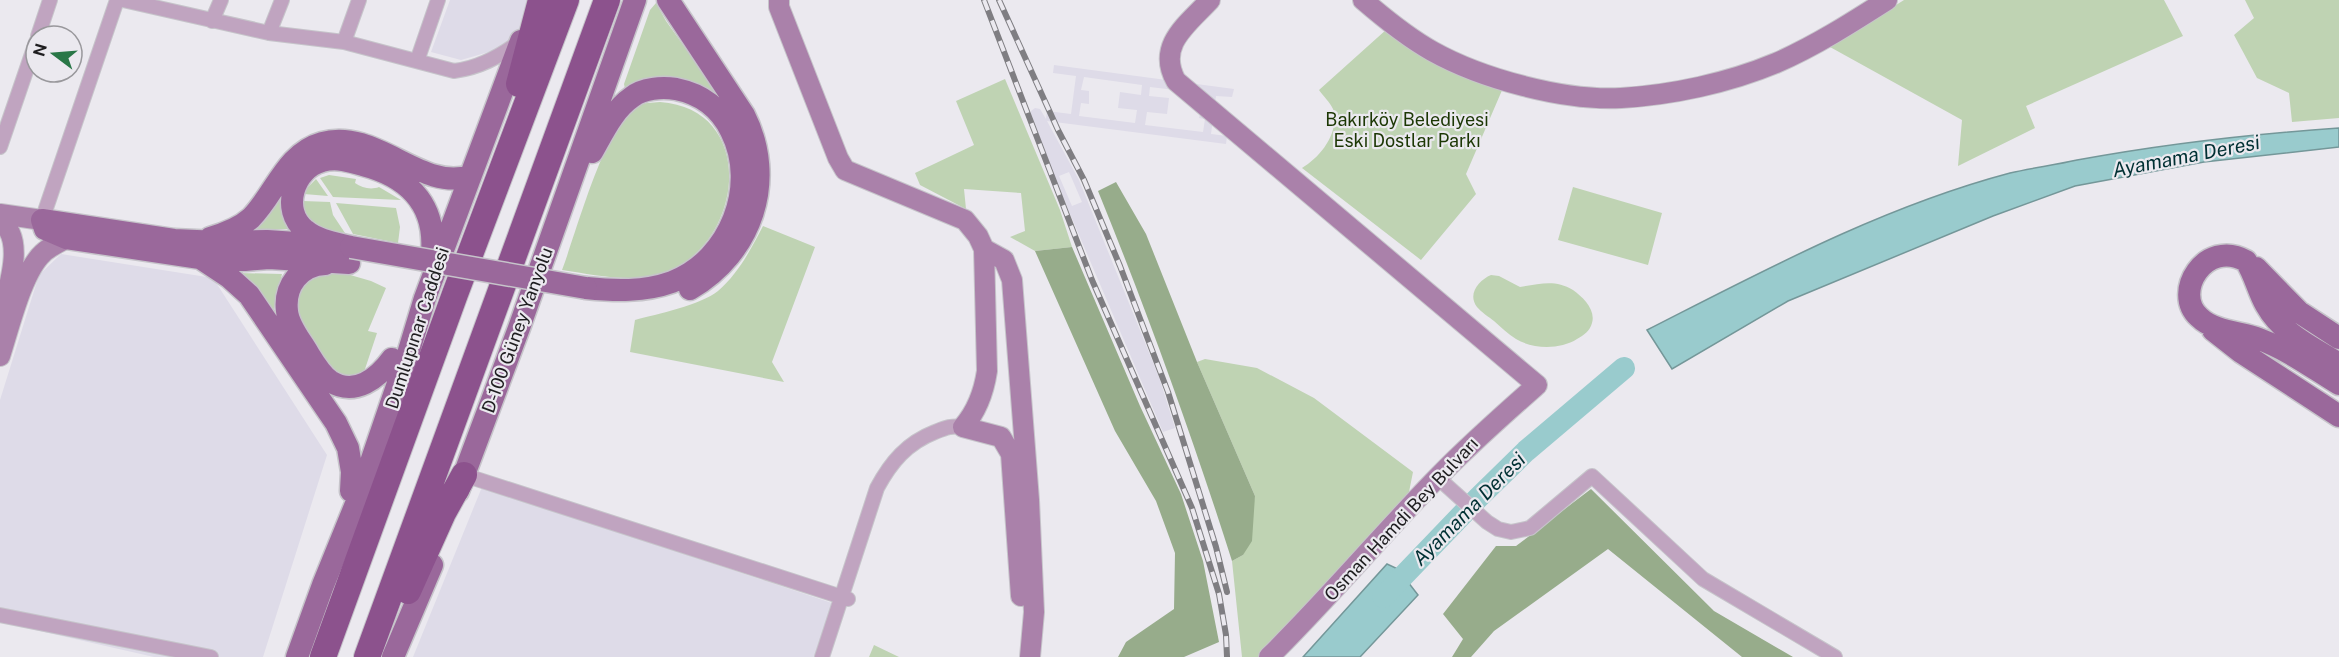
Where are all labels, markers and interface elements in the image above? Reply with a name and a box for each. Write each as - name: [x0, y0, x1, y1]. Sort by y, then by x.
- north arrow: [24, 24, 84, 84]
- text: N: [29, 41, 51, 59]
- park label: Bakırköy Belediyesi Eski Dostlar Parkı: [1325, 109, 1489, 151]
- water label: Ayamama Deresi: [2110, 130, 2262, 182]
- street label: D-100 Güney Yanyolu: [477, 244, 557, 416]
- street label: Dumlupınar Caddesi: [381, 245, 453, 411]
- street label: Osman Hamdi Bey Bulvarı: [1320, 433, 1482, 605]
- water label: Ayamama Deresi: [1408, 448, 1530, 570]

